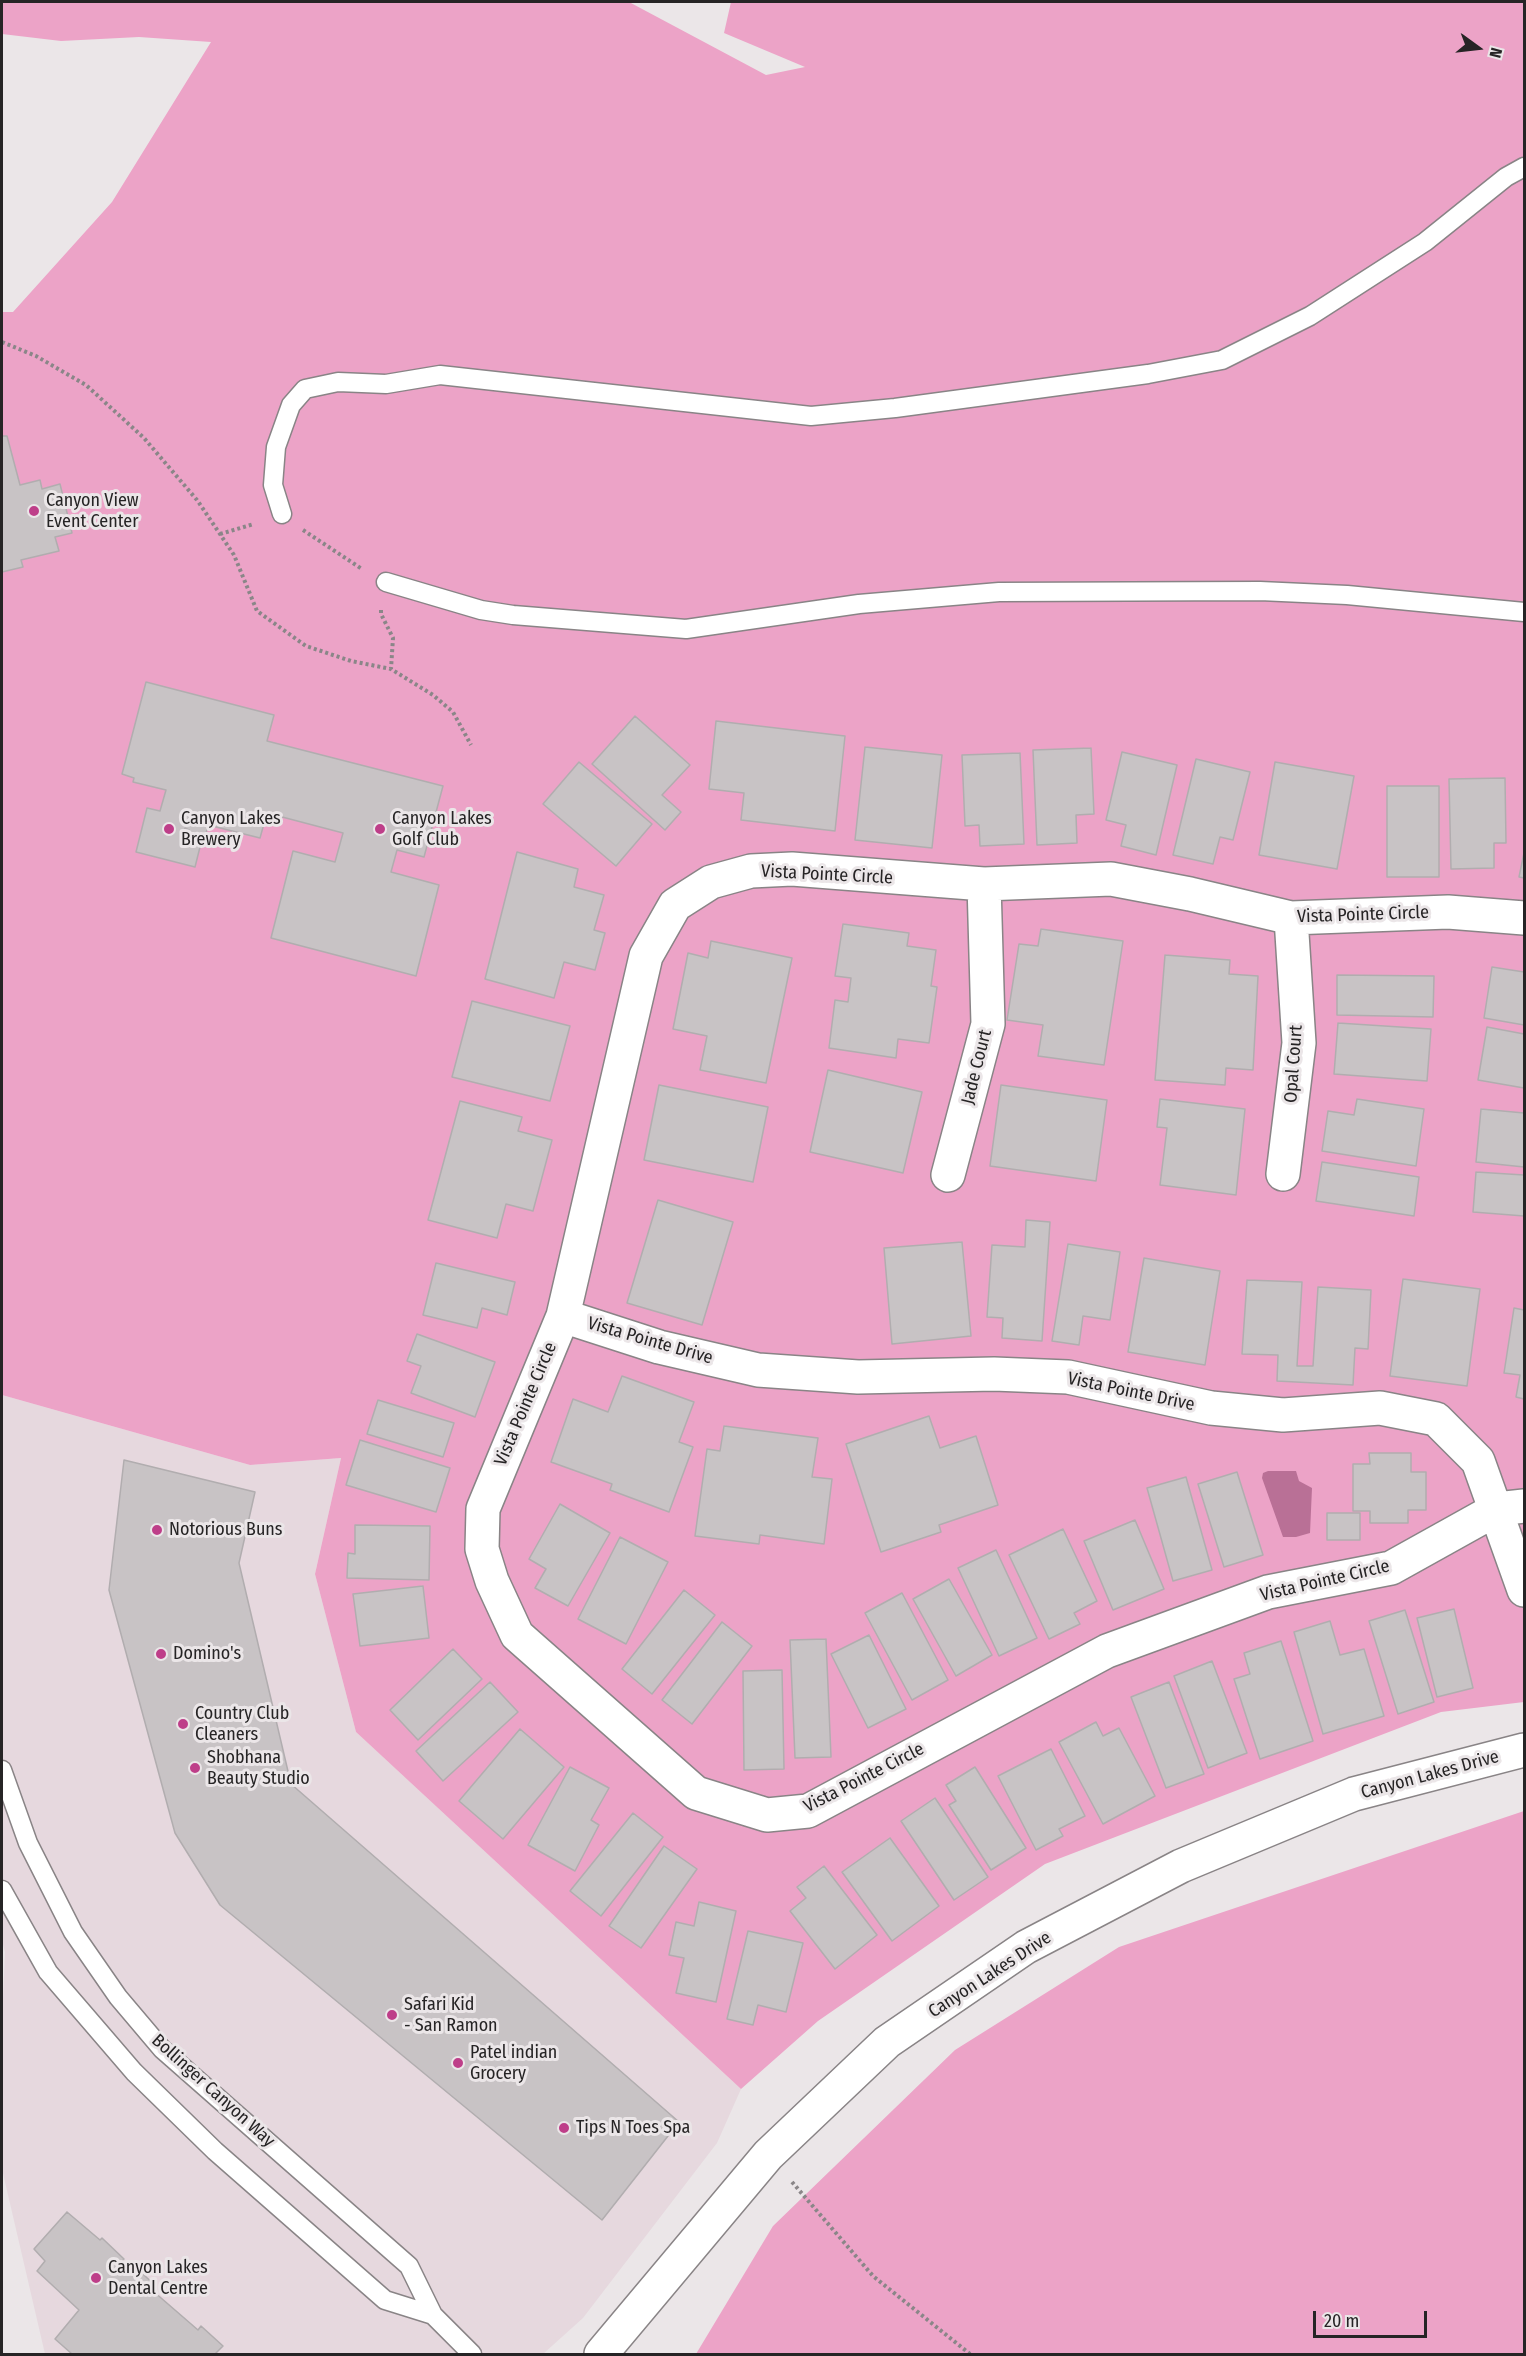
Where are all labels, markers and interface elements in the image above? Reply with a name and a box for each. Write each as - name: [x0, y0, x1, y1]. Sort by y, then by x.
- north arrow: [1448, 18, 1508, 78]
- text: N: [1485, 46, 1506, 60]
- place label: Canyon View Event Center: [46, 490, 139, 532]
- marker: Canyon View Event Center: [27, 504, 41, 518]
- place label: Canyon Lakes Brewery: [181, 808, 281, 850]
- place label: Canyon Lakes Golf Club: [392, 808, 492, 850]
- marker: Canyon Lakes Brewery: [162, 822, 176, 836]
- marker: Canyon Lakes Golf Club: [373, 822, 387, 836]
- street label: Vista Pointe Circle: [761, 861, 893, 889]
- street label: Vista Pointe Circle: [1297, 902, 1429, 928]
- street label: Opal Court: [1280, 1024, 1308, 1104]
- street label: Jade Court: [957, 1027, 997, 1107]
- street label: Vista Pointe Drive: [585, 1313, 715, 1369]
- street label: Vista Pointe Circle: [490, 1339, 562, 1469]
- street label: Vista Pointe Drive: [1065, 1368, 1197, 1416]
- place label: Notorious Buns: [169, 1519, 283, 1541]
- marker: Notorious Buns: [150, 1523, 164, 1537]
- street label: Vista Pointe Circle: [1258, 1556, 1392, 1606]
- place label: Domino's: [173, 1643, 241, 1665]
- marker: Domino's: [154, 1647, 168, 1661]
- place label: Country Club Cleaners: [195, 1703, 289, 1746]
- marker: Country Club Cleaners: [176, 1717, 190, 1731]
- street label: Vista Pointe Circle: [800, 1738, 928, 1818]
- street label: Canyon Lakes Drive: [1359, 1746, 1501, 1804]
- place label: Shobhana Beauty Studio: [207, 1747, 310, 1790]
- marker: Shobhana Beauty Studio: [188, 1761, 202, 1775]
- street label: Canyon Lakes Drive: [925, 1927, 1055, 2023]
- place label: Safari Kid - San Ramon: [404, 1994, 498, 2036]
- marker: Safari Kid - San Ramon: [385, 2008, 399, 2022]
- street label: Bollinger Canyon Way: [147, 2030, 279, 2152]
- place label: Patel indian Grocery: [470, 2042, 557, 2084]
- marker: Patel indian Grocery: [451, 2056, 465, 2070]
- place label: Tips N Toes Spa: [576, 2117, 690, 2139]
- marker: Tips N Toes Spa: [557, 2121, 571, 2135]
- place label: Canyon Lakes Dental Centre: [108, 2257, 208, 2300]
- marker: Canyon Lakes Dental Centre: [89, 2271, 103, 2285]
- scale bar: [1316, 2299, 1430, 2337]
- text: 20 m: [1324, 2310, 1359, 2332]

